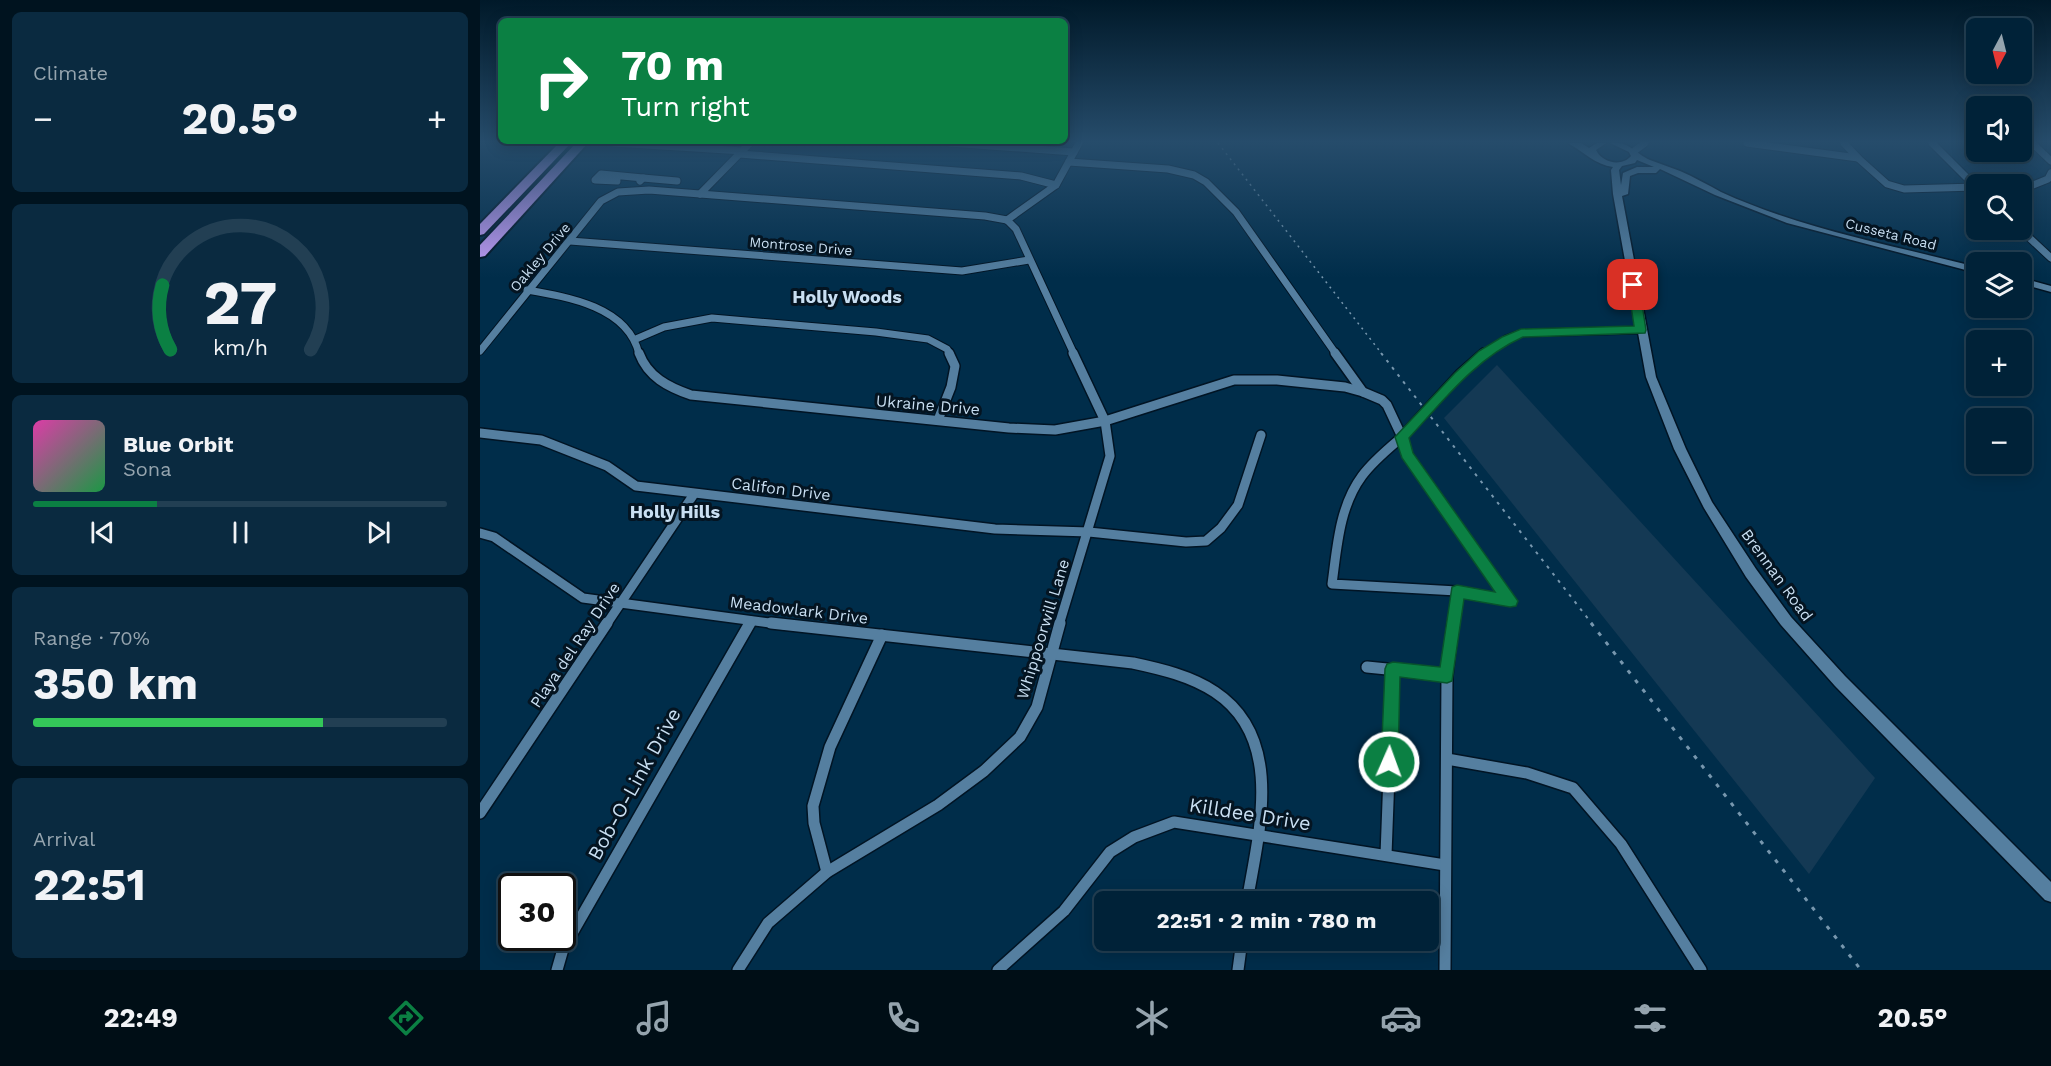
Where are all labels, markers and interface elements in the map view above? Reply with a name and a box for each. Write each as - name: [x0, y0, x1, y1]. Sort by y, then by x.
- north arrow: [1966, 18, 2032, 84]
- map controls: [1966, 18, 2032, 474]
- text: 70 m: [621, 41, 724, 90]
- icon: right: [522, 42, 600, 120]
- text: Climate: [33, 61, 108, 85]
- text: Turn right: [621, 91, 750, 123]
- text: 20.5°: [182, 92, 298, 145]
- button: sound: [1966, 96, 2032, 162]
- text: −: [33, 99, 53, 138]
- text: +: [427, 99, 447, 138]
- button: search: [1966, 174, 2032, 240]
- street label: Cusseta Road: [1844, 215, 1938, 253]
- street label: Oakley Drive: [507, 219, 573, 295]
- street label: Montrose Drive: [749, 234, 853, 258]
- button: layers: [1966, 252, 2032, 318]
- pin: [1607, 259, 1658, 310]
- text: 27: [203, 267, 277, 340]
- icon: arrive: [1616, 268, 1649, 301]
- district label: Holly Woods: [792, 286, 902, 307]
- button: +: [1966, 330, 2032, 396]
- text: km/h: [212, 336, 268, 361]
- street label: Ukraine Drive: [875, 391, 981, 419]
- button: −: [1966, 408, 2032, 474]
- text: Blue Orbit: [123, 432, 233, 457]
- text: Sona: [123, 457, 172, 481]
- street label: Califon Drive: [730, 473, 832, 505]
- district label: Holly Hills: [630, 501, 721, 522]
- icon: previous: [86, 516, 119, 549]
- icon: pause: [224, 516, 257, 549]
- icon: next: [362, 516, 395, 549]
- street label: Brennan Road: [1737, 525, 1817, 625]
- street label: Whippoorwill Lane: [1013, 557, 1073, 701]
- street label: Playa del Ray Drive: [526, 579, 624, 711]
- street label: Meadowlark Drive: [729, 592, 869, 628]
- text: Range · 70%: [33, 626, 150, 650]
- text: 350 km: [33, 657, 198, 710]
- street label: Bob-O-Link Drive: [582, 704, 686, 864]
- position arrow: [1357, 730, 1421, 794]
- street label: Killdee Drive: [1187, 793, 1313, 835]
- text: Arrival: [33, 827, 95, 851]
- text: 22:51: [33, 858, 146, 911]
- speed limit sign: 30: [498, 873, 576, 951]
- text: 22:51 · 2 min · 780 m: [1157, 908, 1376, 933]
- icon: directions: [385, 997, 427, 1039]
- icon: music: [633, 997, 675, 1039]
- icon: phone: [882, 997, 924, 1039]
- icon: climate: [1131, 997, 1173, 1039]
- icon: car: [1380, 997, 1422, 1039]
- icon: filters: [1629, 997, 1671, 1039]
- text: 22:49: [103, 1002, 178, 1034]
- text: 20.5°: [1877, 1002, 1948, 1034]

